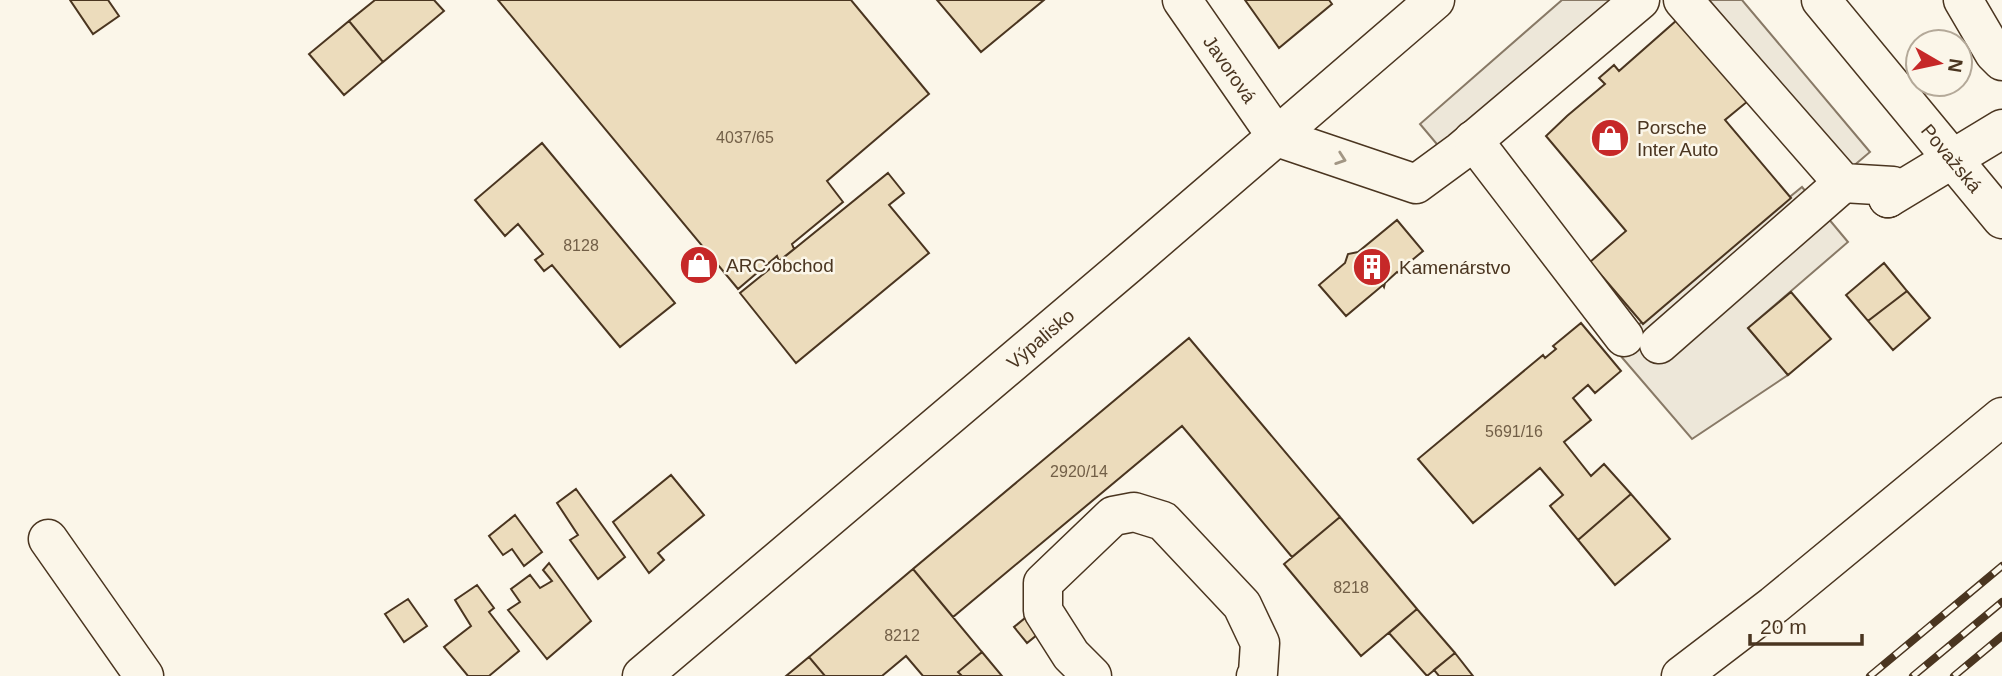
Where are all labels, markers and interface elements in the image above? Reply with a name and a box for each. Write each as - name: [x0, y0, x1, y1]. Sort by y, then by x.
- north arrow: [1904, 28, 1974, 98]
- street label: Javorová: [1199, 31, 1261, 107]
- text: N: [1944, 57, 1967, 74]
- shop icon: Porsche Inter Auto: [1589, 117, 1631, 159]
- place label: Porsche Inter Auto: [1637, 117, 1718, 160]
- street label: Považská: [1917, 120, 1986, 197]
- house number: 4037/65: [716, 129, 774, 146]
- one-way arrow: [1335, 151, 1347, 165]
- house number: 8128: [563, 237, 599, 254]
- shop icon: ARC obchod: [678, 244, 720, 286]
- building icon: Kamenárstvo: [1351, 246, 1393, 288]
- place label: ARC obchod: [726, 255, 834, 276]
- place label: Kamenárstvo: [1399, 257, 1511, 278]
- street label: Výpalisko: [1002, 304, 1078, 373]
- house number: 5691/16: [1485, 423, 1543, 440]
- house number: 2920/14: [1050, 463, 1108, 480]
- house number: 8218: [1333, 579, 1369, 596]
- scale bar: [1750, 602, 1862, 646]
- text: 20 m: [1760, 615, 1807, 638]
- house number: 8212: [884, 627, 920, 644]

